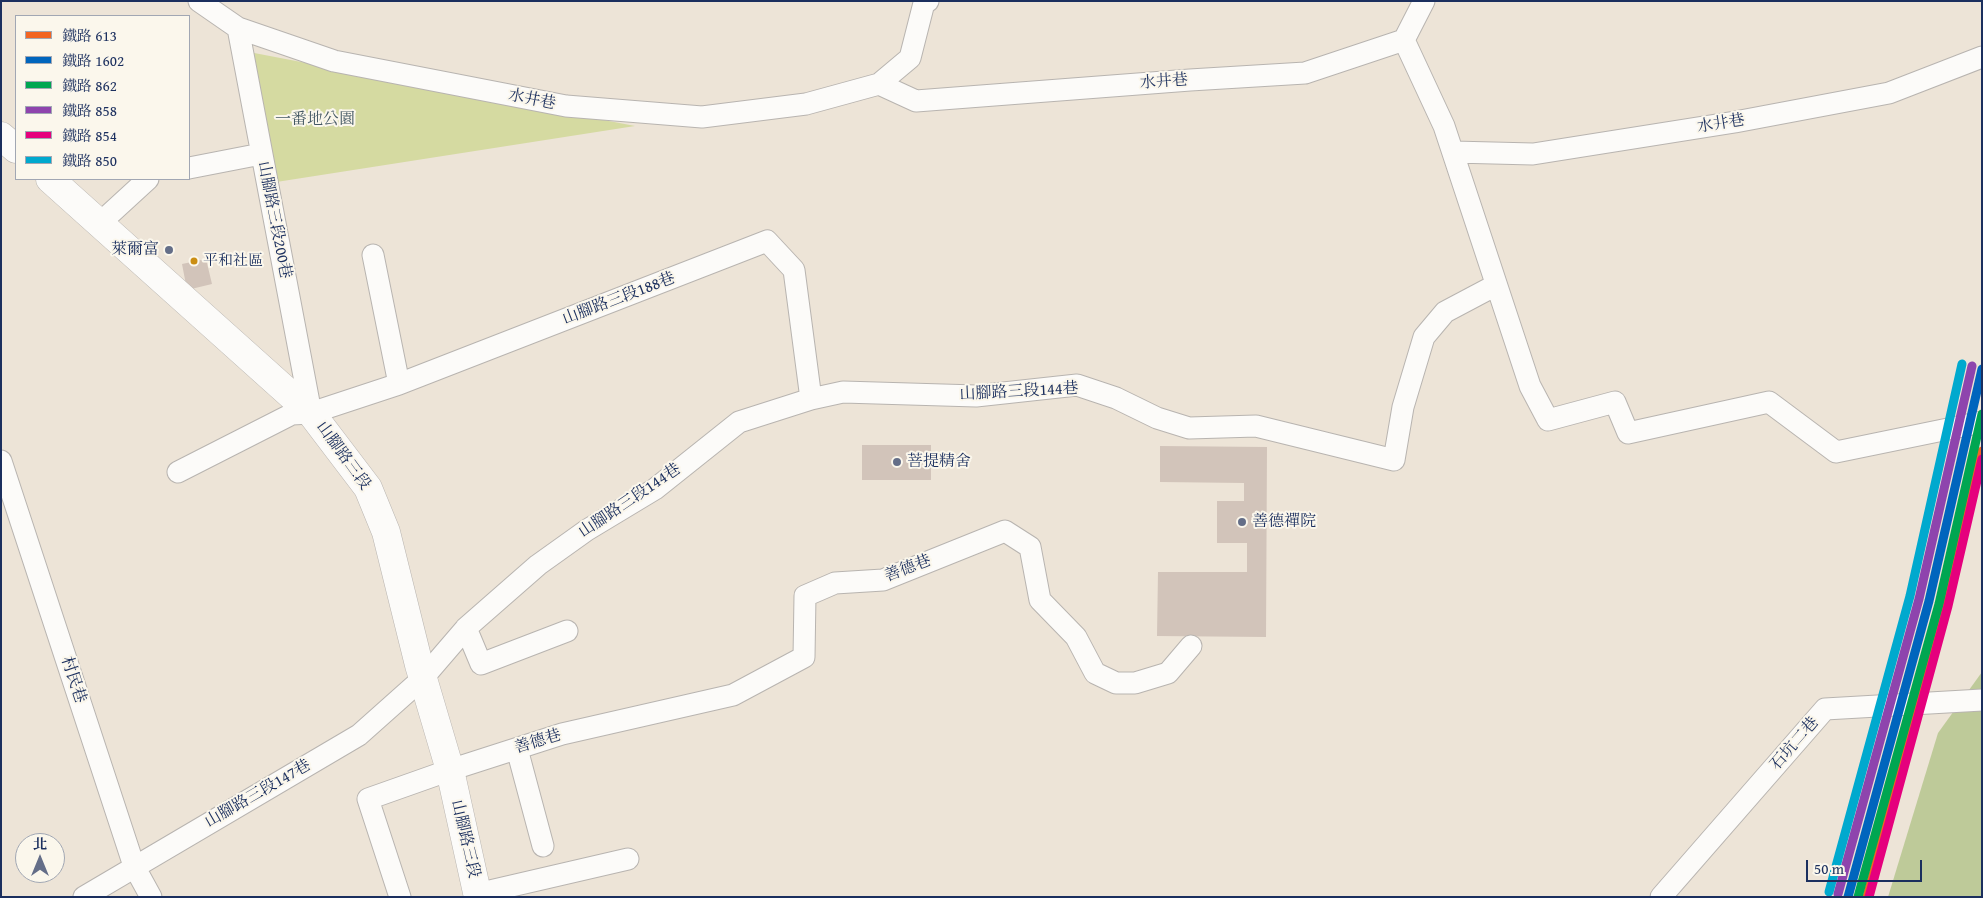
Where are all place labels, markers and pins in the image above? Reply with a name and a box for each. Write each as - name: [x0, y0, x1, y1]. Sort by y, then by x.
- place label: 萊爾富: [111, 240, 159, 260]
- marker: 萊爾富: [163, 244, 175, 256]
- place label: 平和社區: [203, 252, 263, 270]
- marker: 平和社區: [189, 256, 199, 266]
- place label: 菩提精舍: [907, 452, 971, 472]
- marker: 菩提精舍: [891, 456, 903, 468]
- place label: 善德禪院: [1252, 512, 1316, 532]
- marker: 善德禪院: [1236, 516, 1248, 528]

